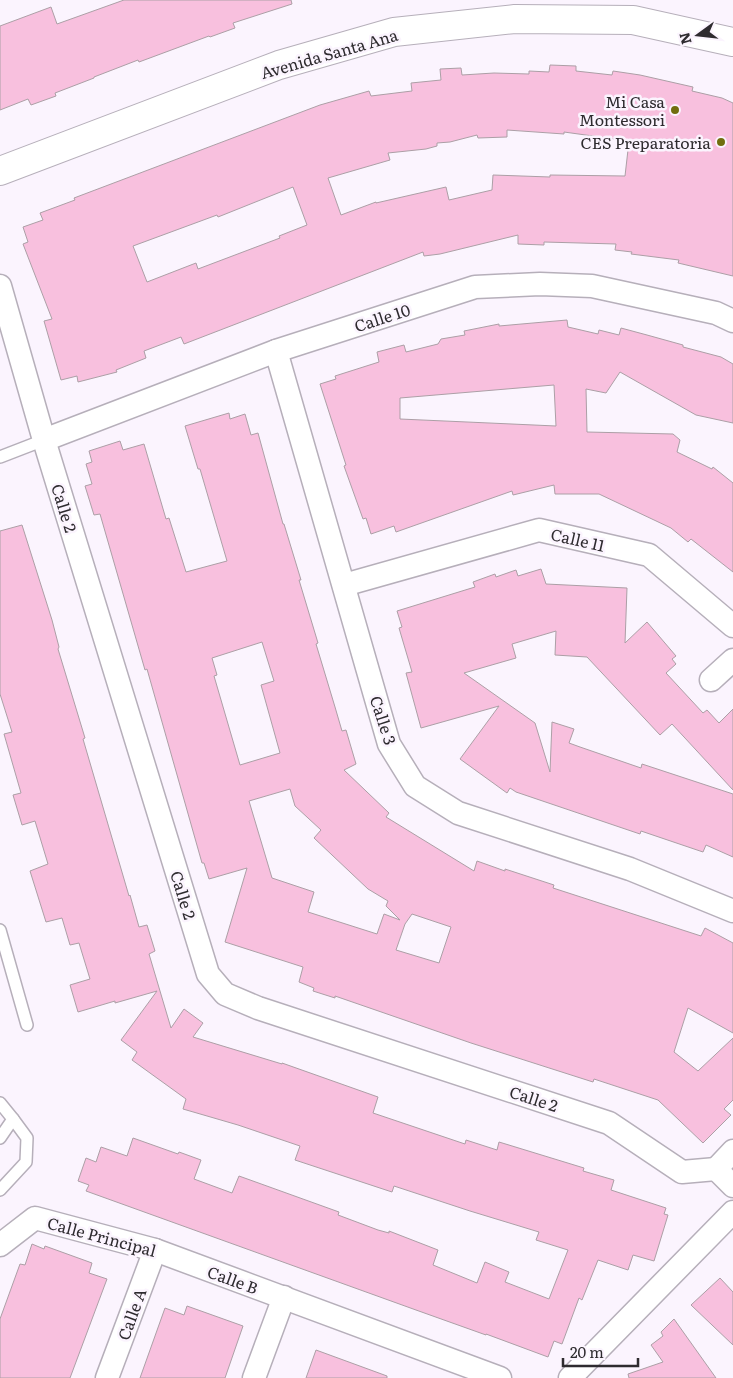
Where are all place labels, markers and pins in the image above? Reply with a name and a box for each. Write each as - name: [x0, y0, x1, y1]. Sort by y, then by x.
- place label: Mi Casa Montessori: [579, 89, 665, 131]
- marker: Mi Casa Montessori: [669, 104, 681, 116]
- place label: CES Preparatoria: [581, 130, 711, 154]
- marker: CES Preparatoria: [715, 136, 727, 148]

